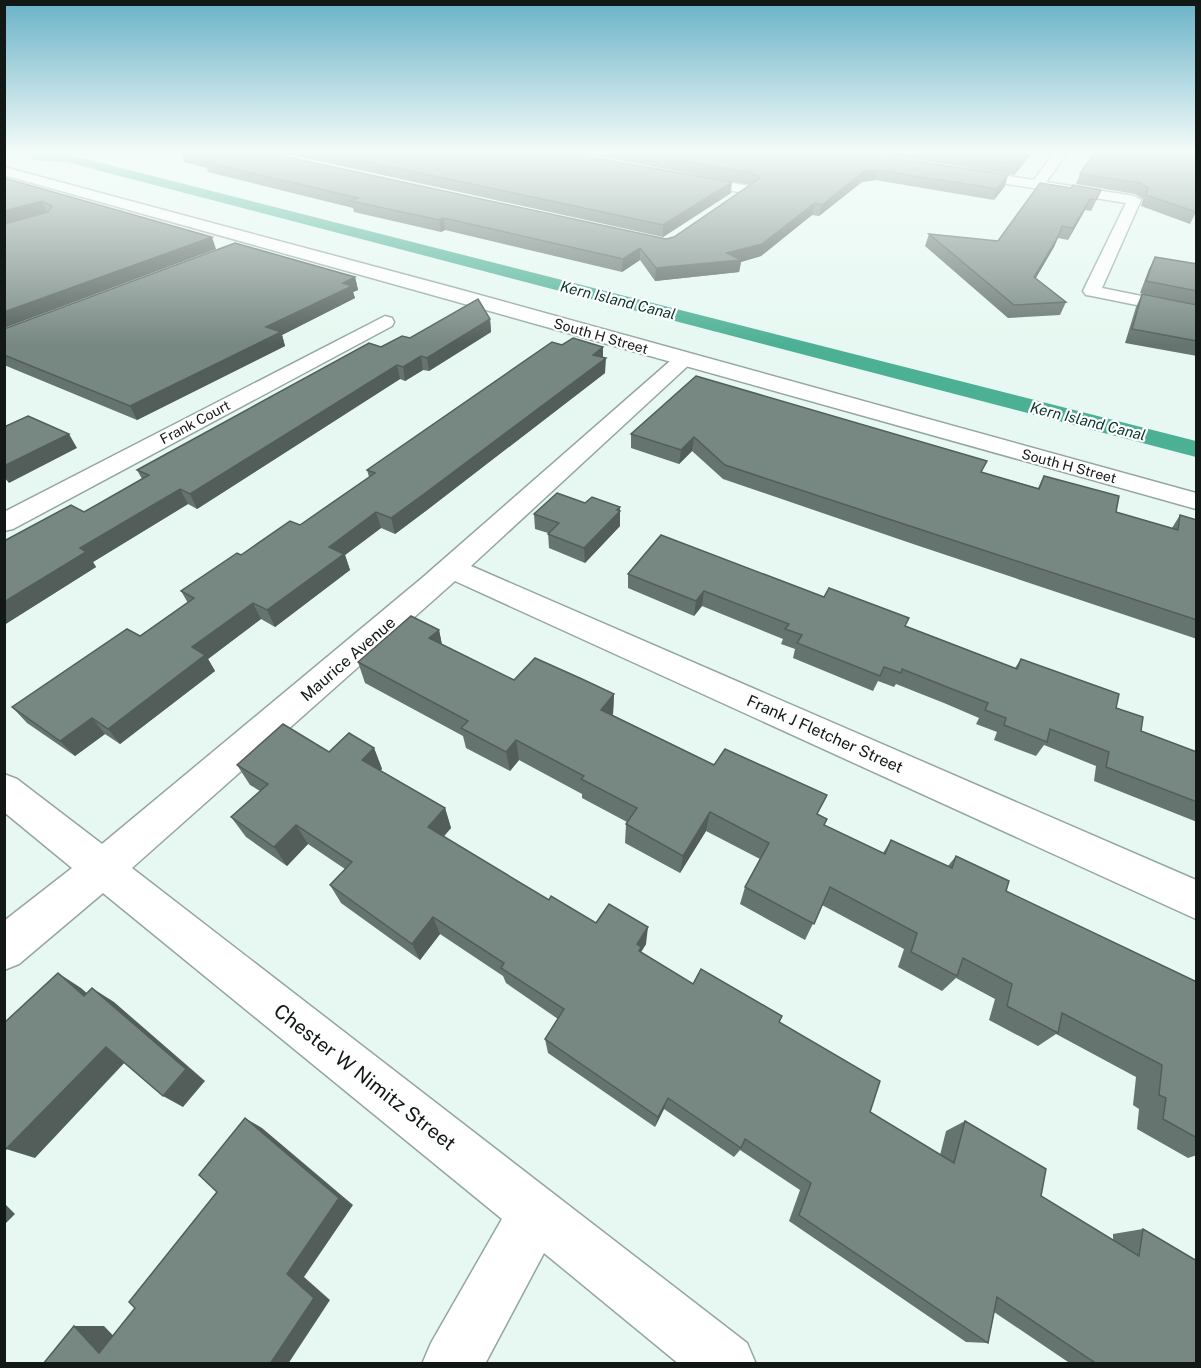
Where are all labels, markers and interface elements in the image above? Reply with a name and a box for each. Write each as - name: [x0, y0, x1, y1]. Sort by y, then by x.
- water label: Kern Island Canal: [558, 277, 678, 323]
- street label: South H Street: [552, 315, 650, 357]
- street label: Frank Court: [157, 397, 233, 447]
- water label: Kern Island Canal: [1028, 398, 1148, 444]
- street label: South H Street: [1020, 446, 1118, 486]
- street label: Maurice Avenue: [297, 613, 399, 705]
- street label: Frank J Fletcher Street: [744, 691, 906, 777]
- street label: Chester W Nimitz Street: [269, 998, 461, 1156]

